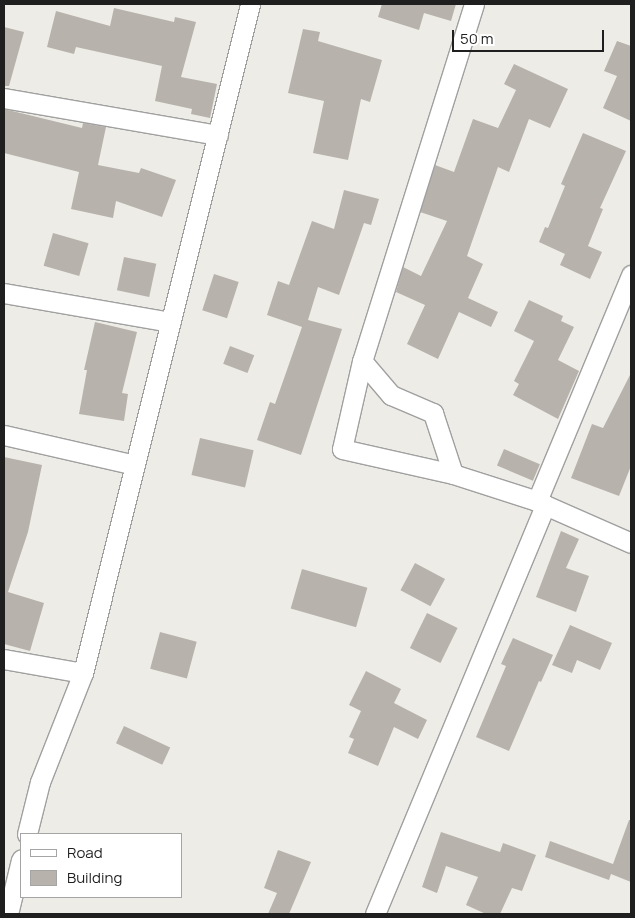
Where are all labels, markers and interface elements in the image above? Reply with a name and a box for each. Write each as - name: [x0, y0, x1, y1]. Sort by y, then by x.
- scale bar: [455, 20, 608, 52]
- text: 50 m: [460, 28, 494, 49]
- legend: [20, 833, 182, 898]
- text: Road: [67, 842, 103, 863]
- text: Building: [67, 867, 122, 888]

